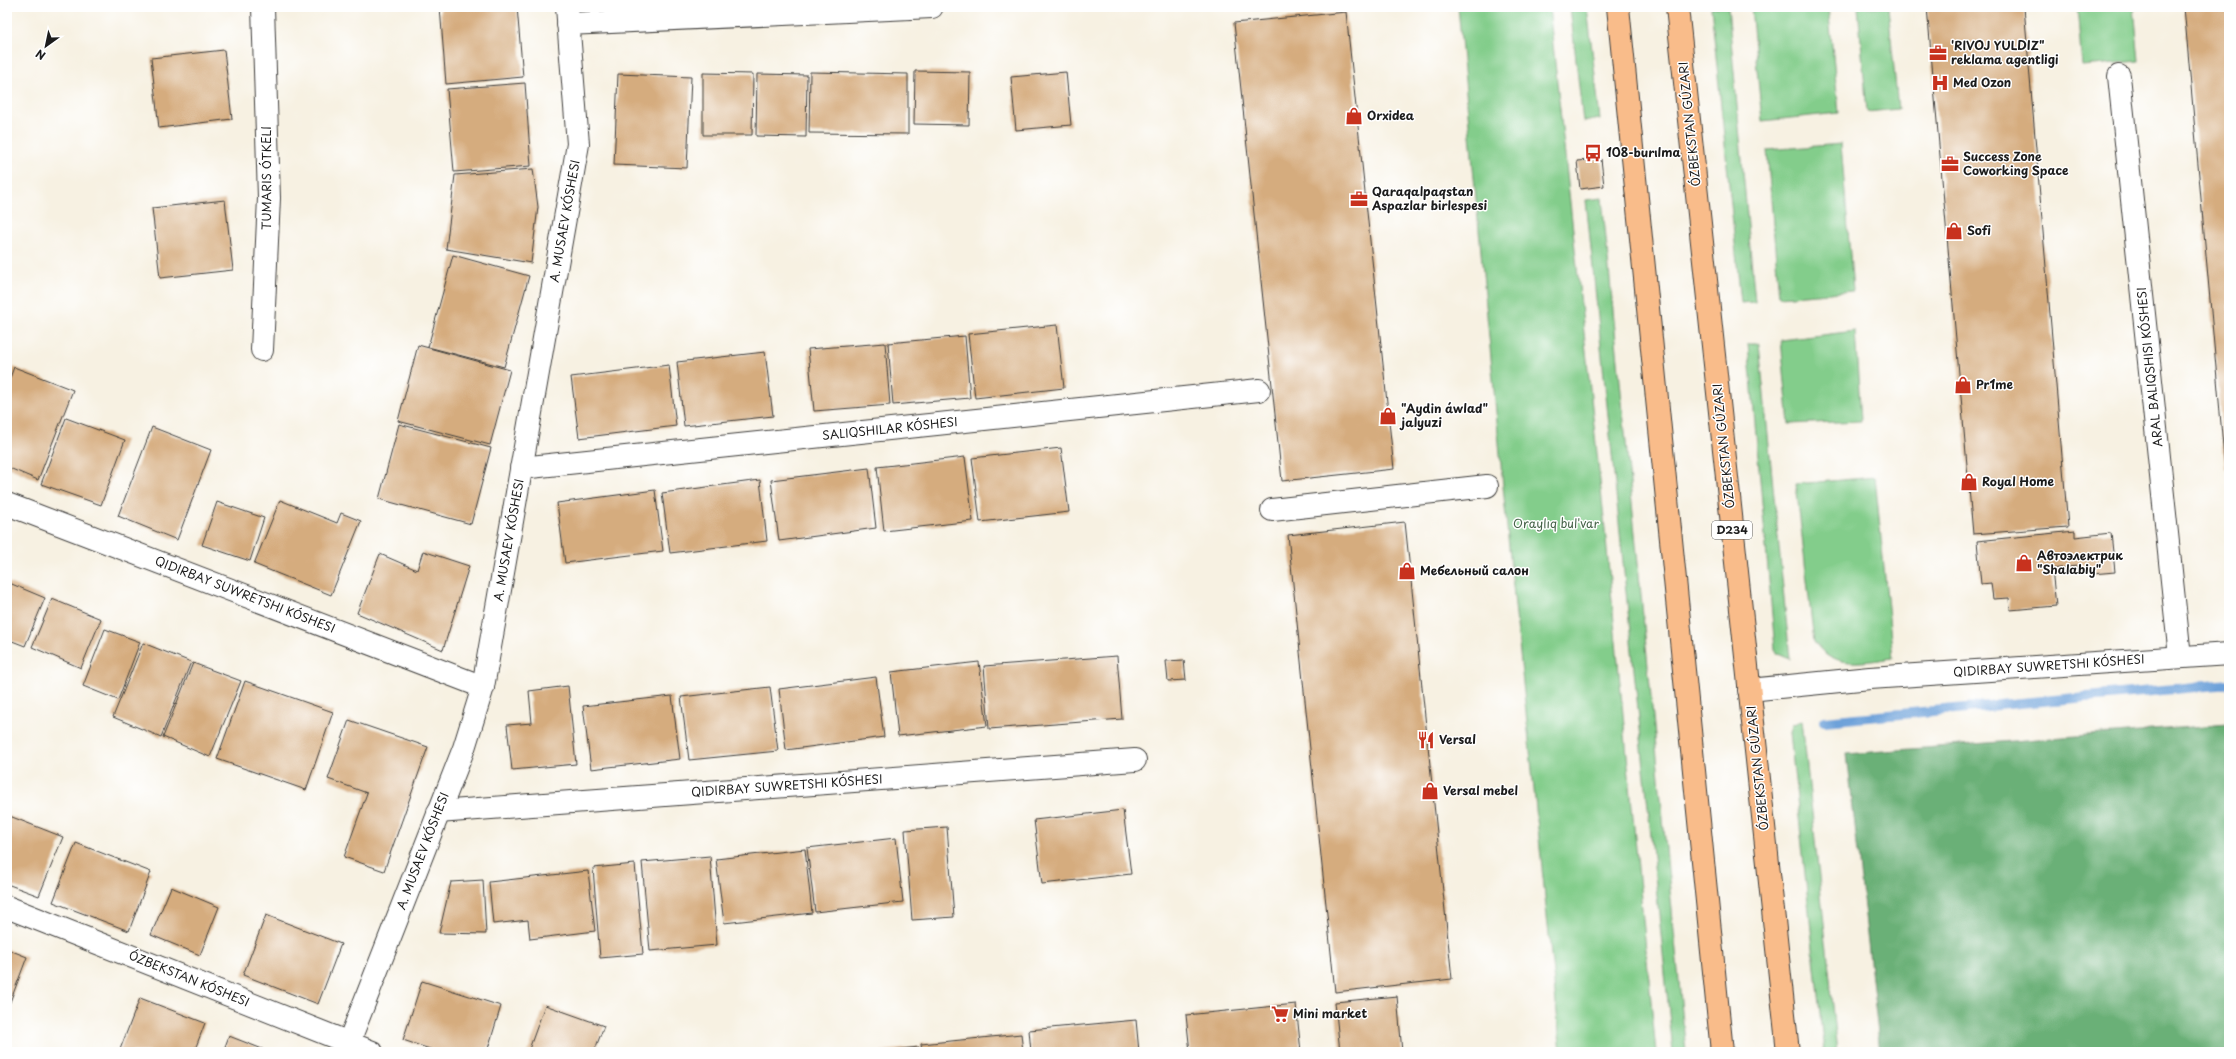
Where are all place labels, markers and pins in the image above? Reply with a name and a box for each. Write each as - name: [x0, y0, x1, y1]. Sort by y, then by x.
- place label: 'RIVOJ YULDIZ" reklama agentligi: [1951, 36, 2059, 68]
- office icon: 'RIVOJ YULDIZ" reklama agentligi: [1928, 43, 1948, 63]
- hospital icon: Med Ozon: [1930, 73, 1950, 93]
- place label: Med Ozon: [1953, 73, 2011, 91]
- shop icon: Orxidea: [1344, 106, 1364, 126]
- place label: Orxidea: [1367, 106, 1415, 124]
- bus stop icon: 108-burılma: [1583, 143, 1603, 163]
- place label: 108-burılma: [1606, 143, 1681, 161]
- place label: Success Zone Coworking Space: [1963, 147, 2069, 179]
- office icon: Success Zone Coworking Space: [1940, 154, 1960, 174]
- place label: Qaraqalpaqstan Aspazlar birlespesi: [1371, 182, 1487, 214]
- office icon: Qaraqalpaqstan Aspazlar birlespesi: [1349, 189, 1369, 209]
- shop icon: Sofi: [1944, 221, 1964, 241]
- place label: Sofi: [1967, 221, 1991, 239]
- shop icon: Pr1me: [1953, 375, 1973, 395]
- place label: Pr1me: [1976, 375, 2013, 393]
- place label: "Aydin áwlad" jalyuzi: [1399, 399, 1488, 431]
- shop icon: "Aydin áwlad" jalyuzi: [1378, 406, 1398, 426]
- shop icon: Royal Home: [1959, 472, 1979, 492]
- place label: Royal Home: [1982, 472, 2054, 490]
- place label: Автоэлектрик "Shalabiy": [2037, 546, 2123, 578]
- shop icon: Автоэлектрик "Shalabiy": [2014, 553, 2034, 573]
- shop icon: Мебельный салон: [1397, 561, 1417, 581]
- place label: Мебельный салон: [1420, 561, 1529, 579]
- restaurant icon: Versal: [1416, 730, 1436, 750]
- place label: Versal: [1439, 730, 1476, 748]
- shop icon: Versal mebel: [1420, 781, 1440, 801]
- place label: Versal mebel: [1443, 781, 1518, 799]
- supermarket icon: Mini market: [1270, 1004, 1290, 1024]
- place label: Mini market: [1293, 1004, 1367, 1022]

